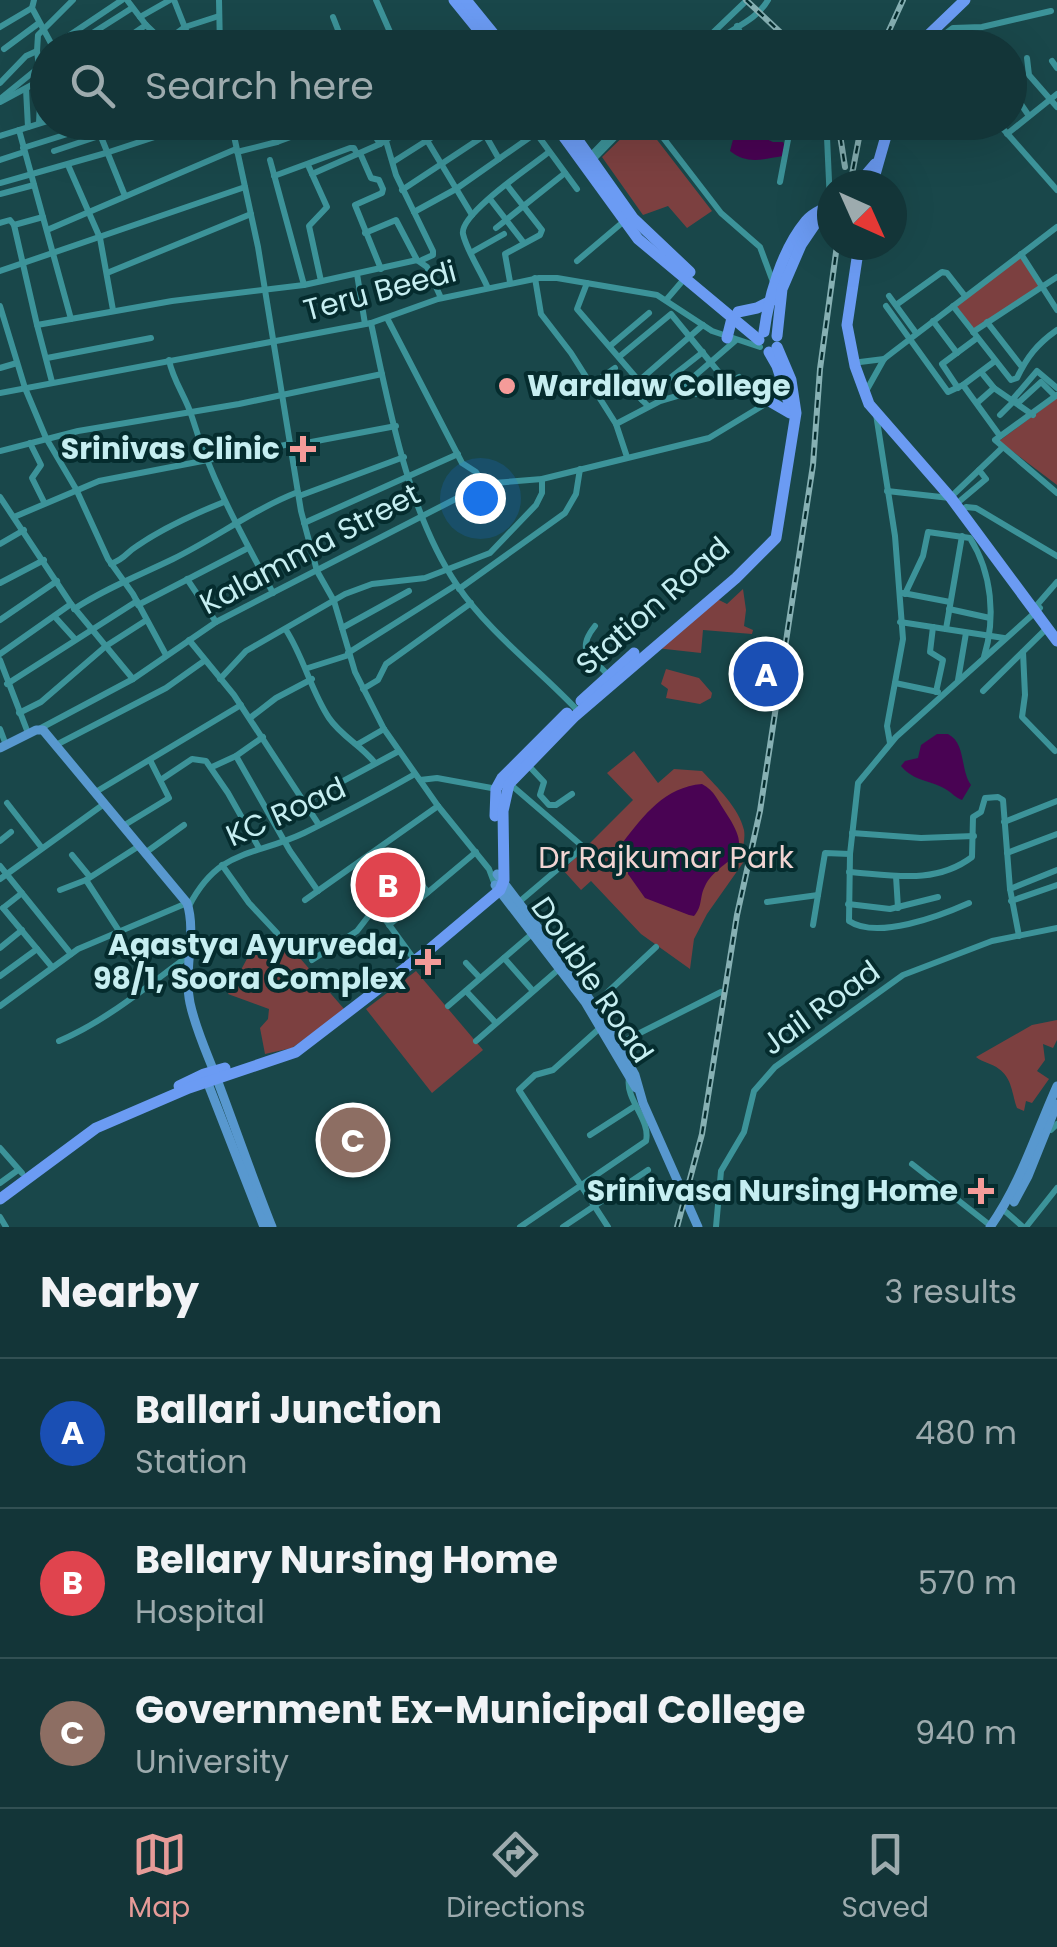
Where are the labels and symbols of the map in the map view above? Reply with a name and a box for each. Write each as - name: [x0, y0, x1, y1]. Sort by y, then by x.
- north arrow: [817, 170, 907, 260]
- street label: Teru Beedi: [299, 249, 461, 332]
- place label: Wardlaw College: [527, 364, 791, 407]
- marker: Wardlaw College: [496, 375, 518, 397]
- place label: Srinivas Clinic: [61, 427, 280, 470]
- marker: Srinivas Clinic: [290, 436, 316, 462]
- street label: Kalamma Street: [192, 472, 428, 625]
- your location: [455, 473, 506, 524]
- street label: Station Road: [566, 527, 739, 685]
- pin: A: [734, 636, 798, 712]
- street label: KC Road: [219, 766, 353, 857]
- park label: Dr Rajkumar Park: [538, 836, 794, 879]
- pin: B: [356, 848, 420, 922]
- street label: Double Road: [521, 888, 664, 1071]
- place label: Agastya Ayurveda, 98/1, Soora Complex: [93, 923, 406, 1000]
- marker: Agastya Ayurveda, 98/1, Soora Complex: [415, 949, 441, 975]
- street label: Jail Road: [753, 950, 889, 1065]
- pin: C: [320, 1102, 386, 1178]
- place label: Srinivasa Nursing Home: [587, 1169, 958, 1212]
- marker: Srinivasa Nursing Home: [968, 1178, 994, 1204]

